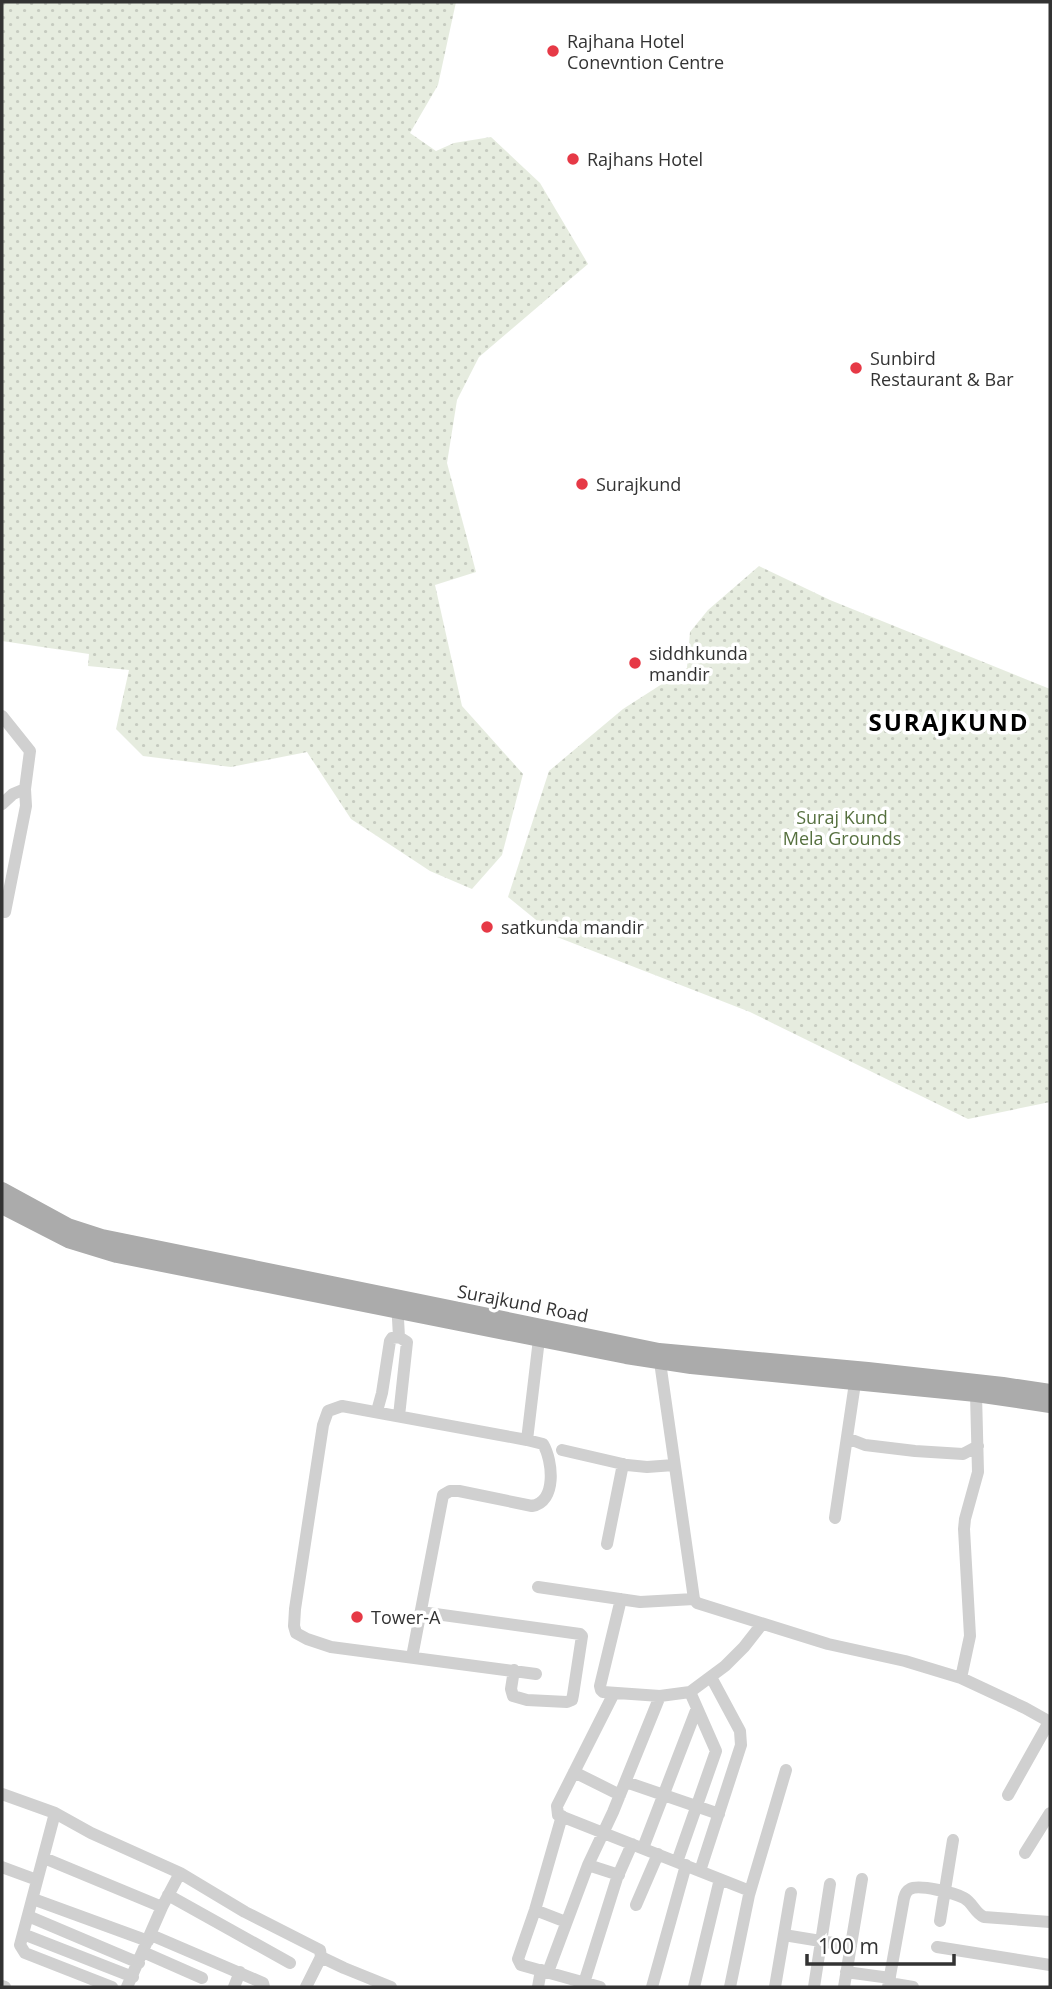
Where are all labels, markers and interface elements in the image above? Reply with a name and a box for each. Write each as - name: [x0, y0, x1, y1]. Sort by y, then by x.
- place label: Rajhana Hotel Conevntion Centre: [567, 29, 724, 74]
- marker: Rajhana Hotel Conevntion Centre: [545, 43, 561, 59]
- place label: Rajhans Hotel: [587, 147, 703, 171]
- marker: Rajhans Hotel: [565, 151, 581, 167]
- place label: Sunbird Restaurant & Bar: [870, 346, 1014, 391]
- marker: Sunbird Restaurant & Bar: [848, 360, 864, 376]
- place label: Surajkund: [596, 472, 681, 496]
- marker: Surajkund: [574, 476, 590, 492]
- place label: siddhkunda mandir: [649, 641, 748, 686]
- marker: siddhkunda mandir: [627, 655, 643, 671]
- district label: SURAJKUND: [868, 705, 1030, 738]
- park label: Suraj Kund Mela Grounds: [783, 805, 901, 850]
- place label: satkunda mandir: [501, 915, 644, 939]
- marker: satkunda mandir: [479, 919, 495, 935]
- street label: Surajkund Road: [455, 1279, 591, 1327]
- place label: Tower-A: [371, 1605, 441, 1629]
- marker: Tower-A: [349, 1609, 365, 1625]
- scale bar: [807, 1923, 954, 1967]
- text: 100 m: [818, 1932, 879, 1960]

